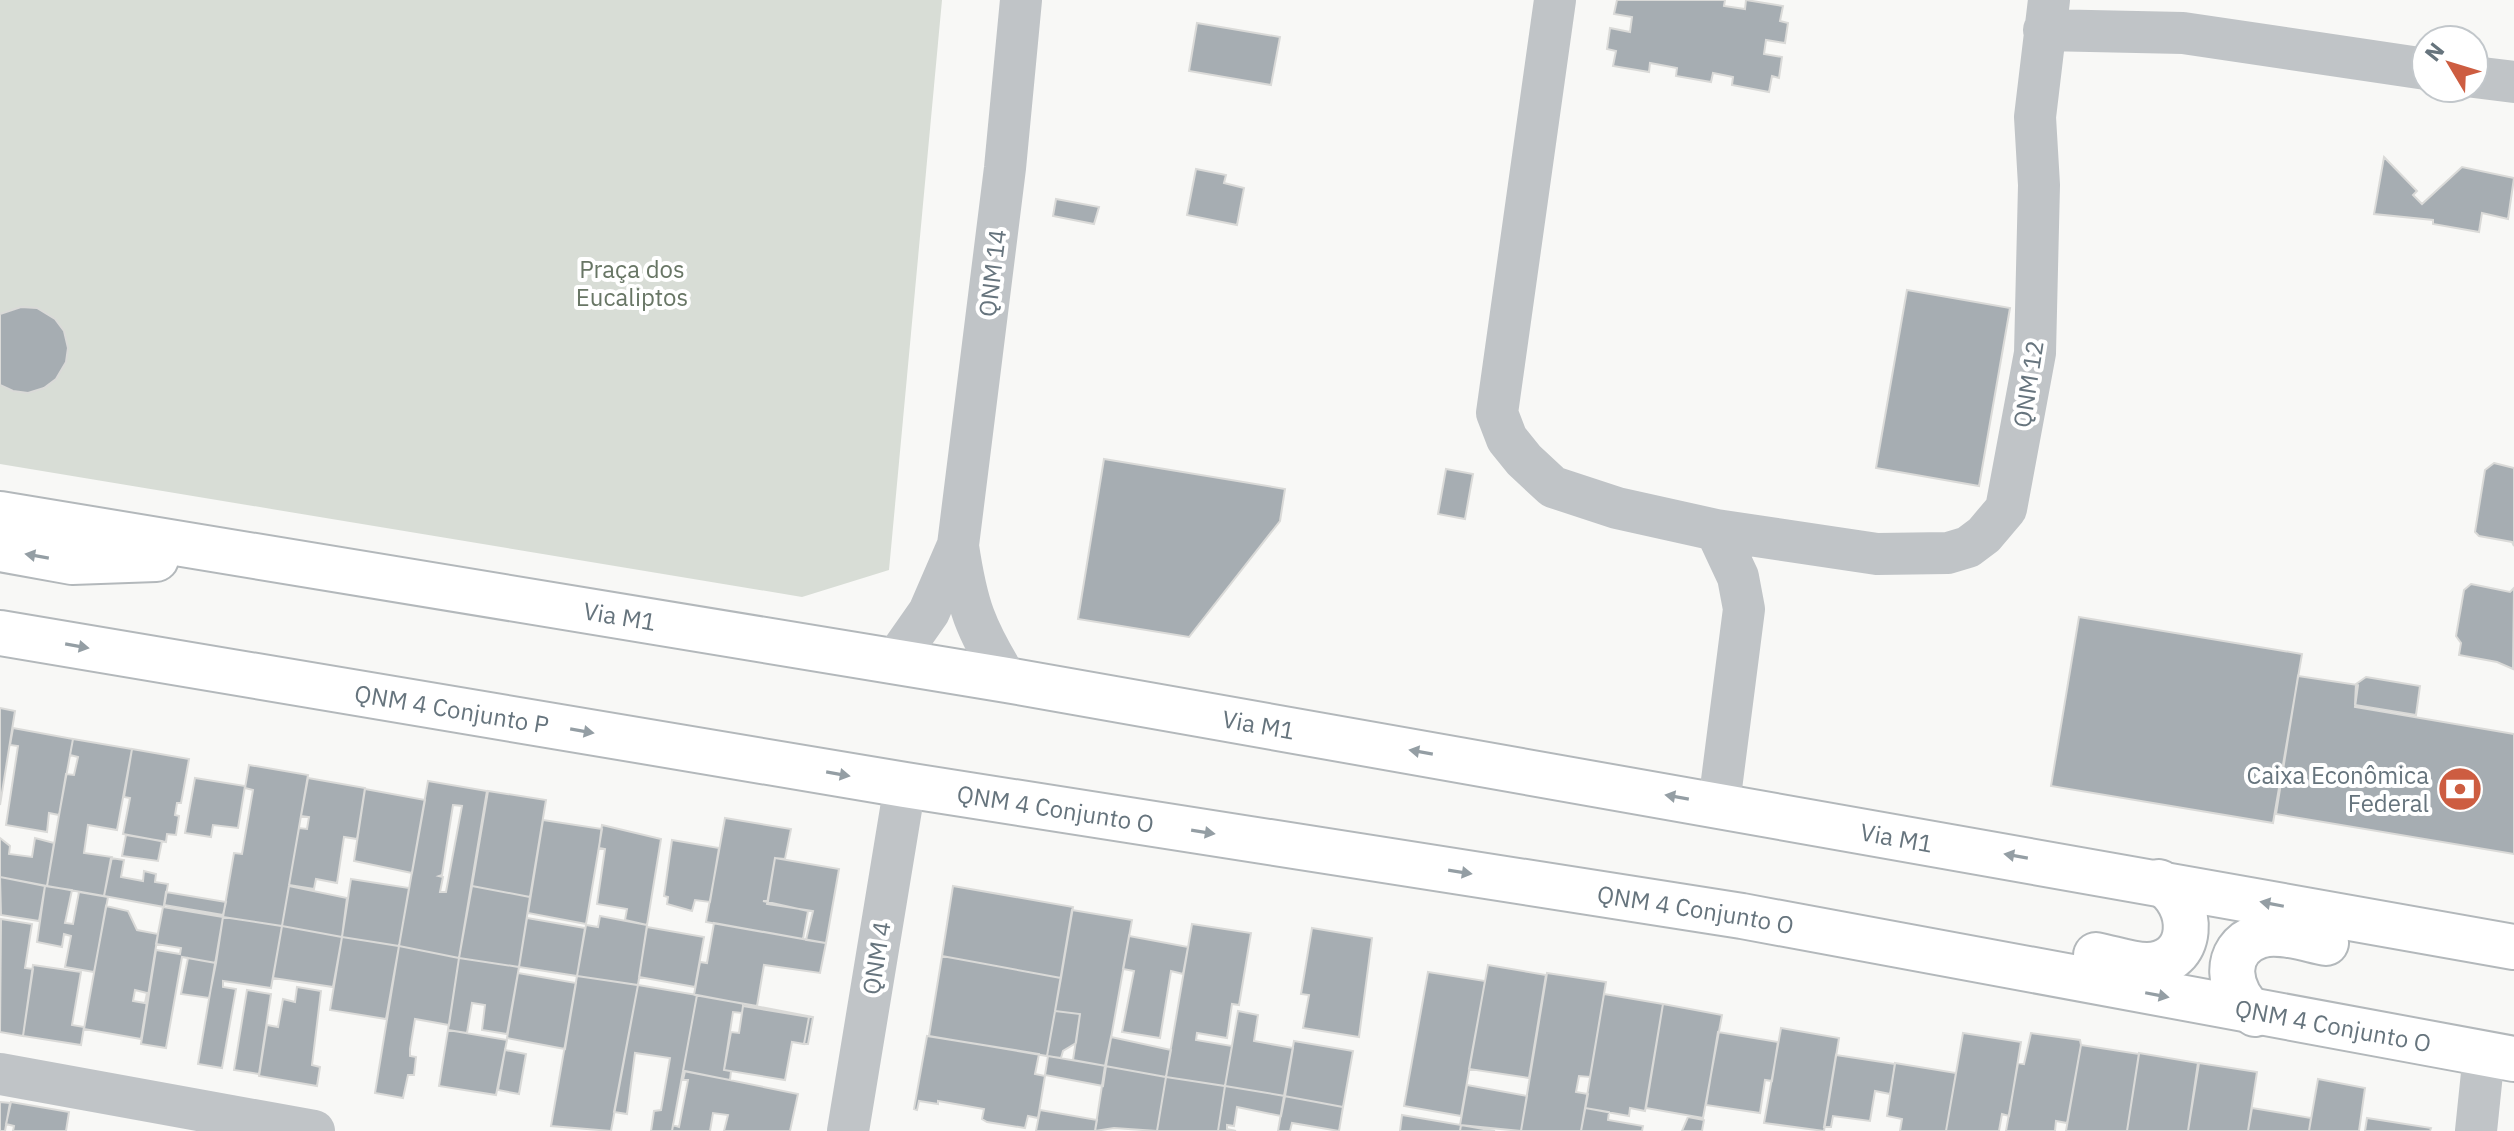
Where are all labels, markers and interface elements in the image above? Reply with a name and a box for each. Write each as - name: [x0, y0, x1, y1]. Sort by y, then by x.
- north arrow: [2410, 24, 2490, 104]
- text: N: [2418, 36, 2450, 67]
- street label: QNM 14: [971, 227, 1013, 319]
- park label: Praça dos Eucaliptos: [576, 253, 688, 313]
- street label: QNM 12: [2005, 338, 2051, 430]
- one-way arrow: [24, 549, 49, 561]
- street label: Via M1: [581, 594, 658, 638]
- one-way arrow: [65, 640, 90, 653]
- street label: QNM 4 Conjunto P: [352, 677, 551, 741]
- street label: Via M1: [1220, 702, 1297, 747]
- one-way arrow: [570, 725, 595, 738]
- one-way arrow: [1409, 745, 1434, 758]
- place label: Caixa Econômica Federal: [2247, 759, 2429, 819]
- bank icon: Caixa Econômica Federal: [2436, 765, 2484, 813]
- one-way arrow: [826, 768, 851, 781]
- street label: QNM 4 Conjunto O: [955, 777, 1156, 840]
- one-way arrow: [1665, 790, 1690, 802]
- street label: Via M1: [1858, 815, 1935, 860]
- one-way arrow: [1191, 826, 1216, 839]
- one-way arrow: [2003, 850, 2028, 862]
- one-way arrow: [1448, 866, 1473, 879]
- street label: QNM 4 Conjunto O: [1595, 878, 1797, 941]
- one-way arrow: [2259, 898, 2284, 910]
- street label: QNM 4: [854, 919, 898, 997]
- one-way arrow: [2145, 990, 2170, 1002]
- street label: QNM 4 Conjunto O: [2232, 992, 2434, 1059]

